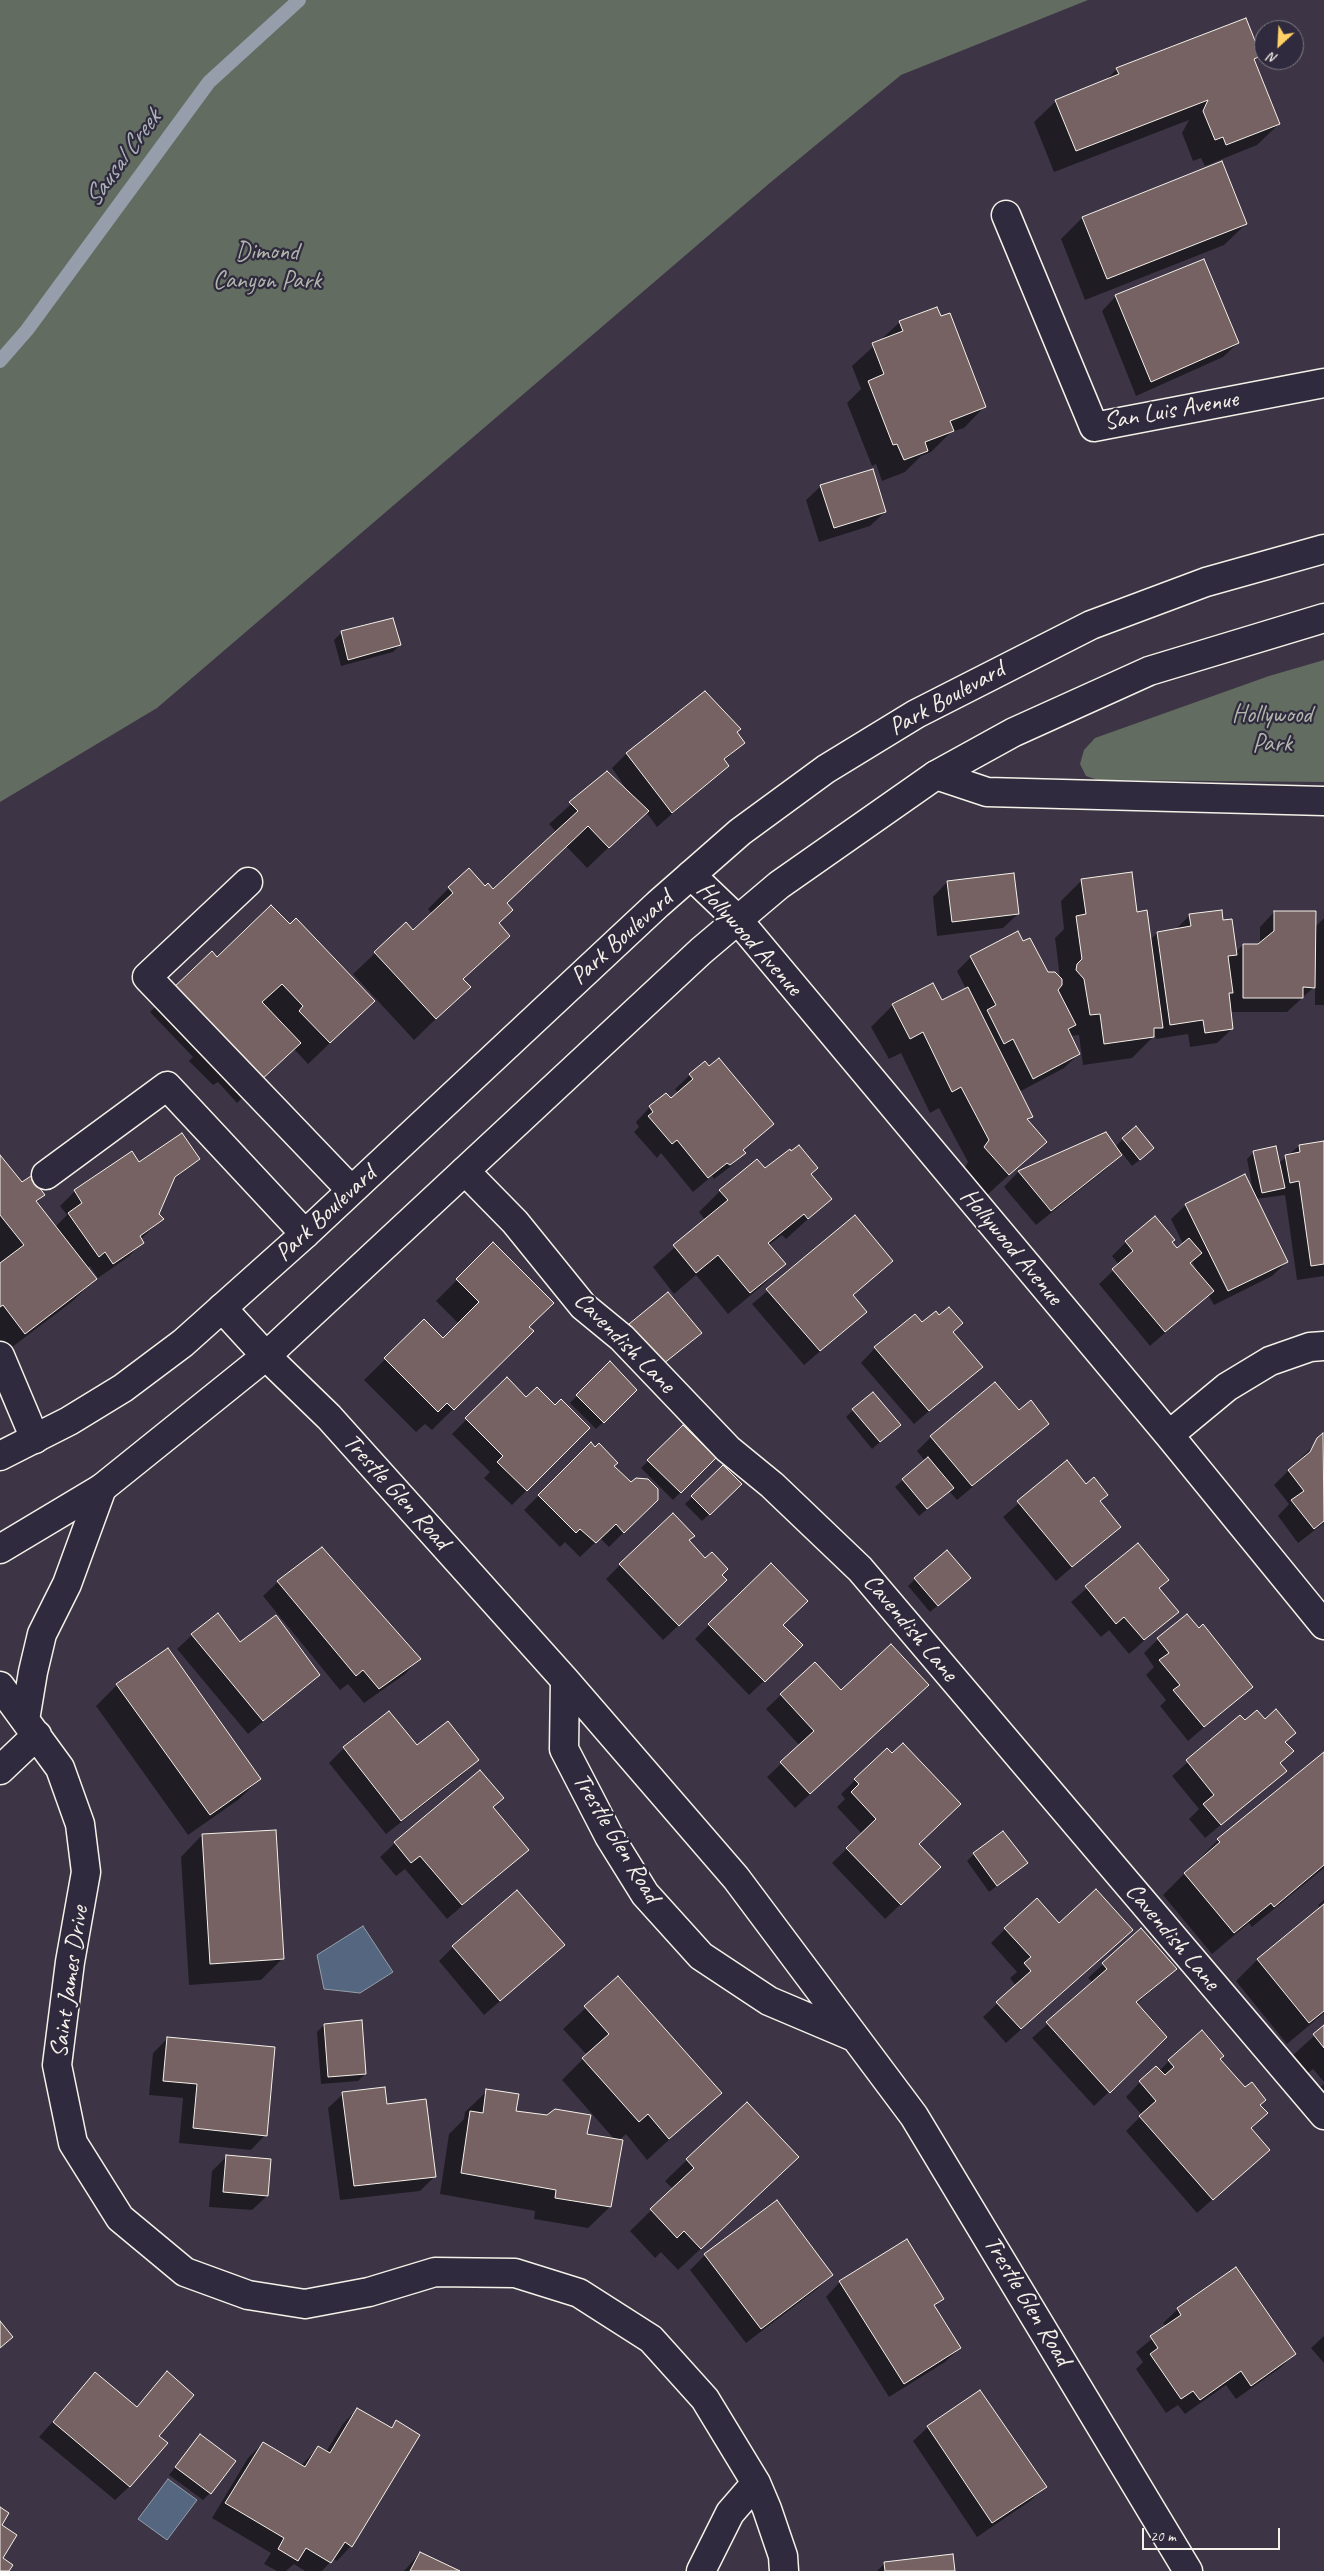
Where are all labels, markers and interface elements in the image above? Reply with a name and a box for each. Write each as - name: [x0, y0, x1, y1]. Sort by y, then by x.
- north arrow: [1254, 20, 1304, 70]
- text: N: [1265, 49, 1280, 68]
- water label: Sausal Creek: [78, 105, 168, 213]
- park label: Dimond Canyon Park: [213, 237, 321, 296]
- street label: San Luis Avenue: [1102, 384, 1240, 438]
- street label: Park Boulevard: [884, 655, 1010, 743]
- park label: Hollywood Park: [1232, 700, 1312, 759]
- street label: Hollywood Avenue: [690, 876, 808, 1002]
- street label: Park Boulevard: [565, 884, 679, 992]
- street label: Park Boulevard: [269, 1160, 383, 1268]
- street label: Hollywood Avenue: [953, 1182, 1069, 1312]
- street label: Cavendish Lane: [567, 1286, 681, 1400]
- street label: Trestle Glen Road: [336, 1428, 456, 1556]
- street label: Cavendish Lane: [856, 1568, 964, 1688]
- street label: Trestle Glen Road: [566, 1768, 666, 1908]
- street label: Cavendish Lane: [1118, 1877, 1226, 1997]
- street label: Saint James Drive: [44, 1904, 96, 2060]
- street label: Trestle Glen Road: [977, 2231, 1077, 2371]
- scale bar: [1144, 2518, 1282, 2550]
- text: 20 m: [1150, 2527, 1176, 2546]

